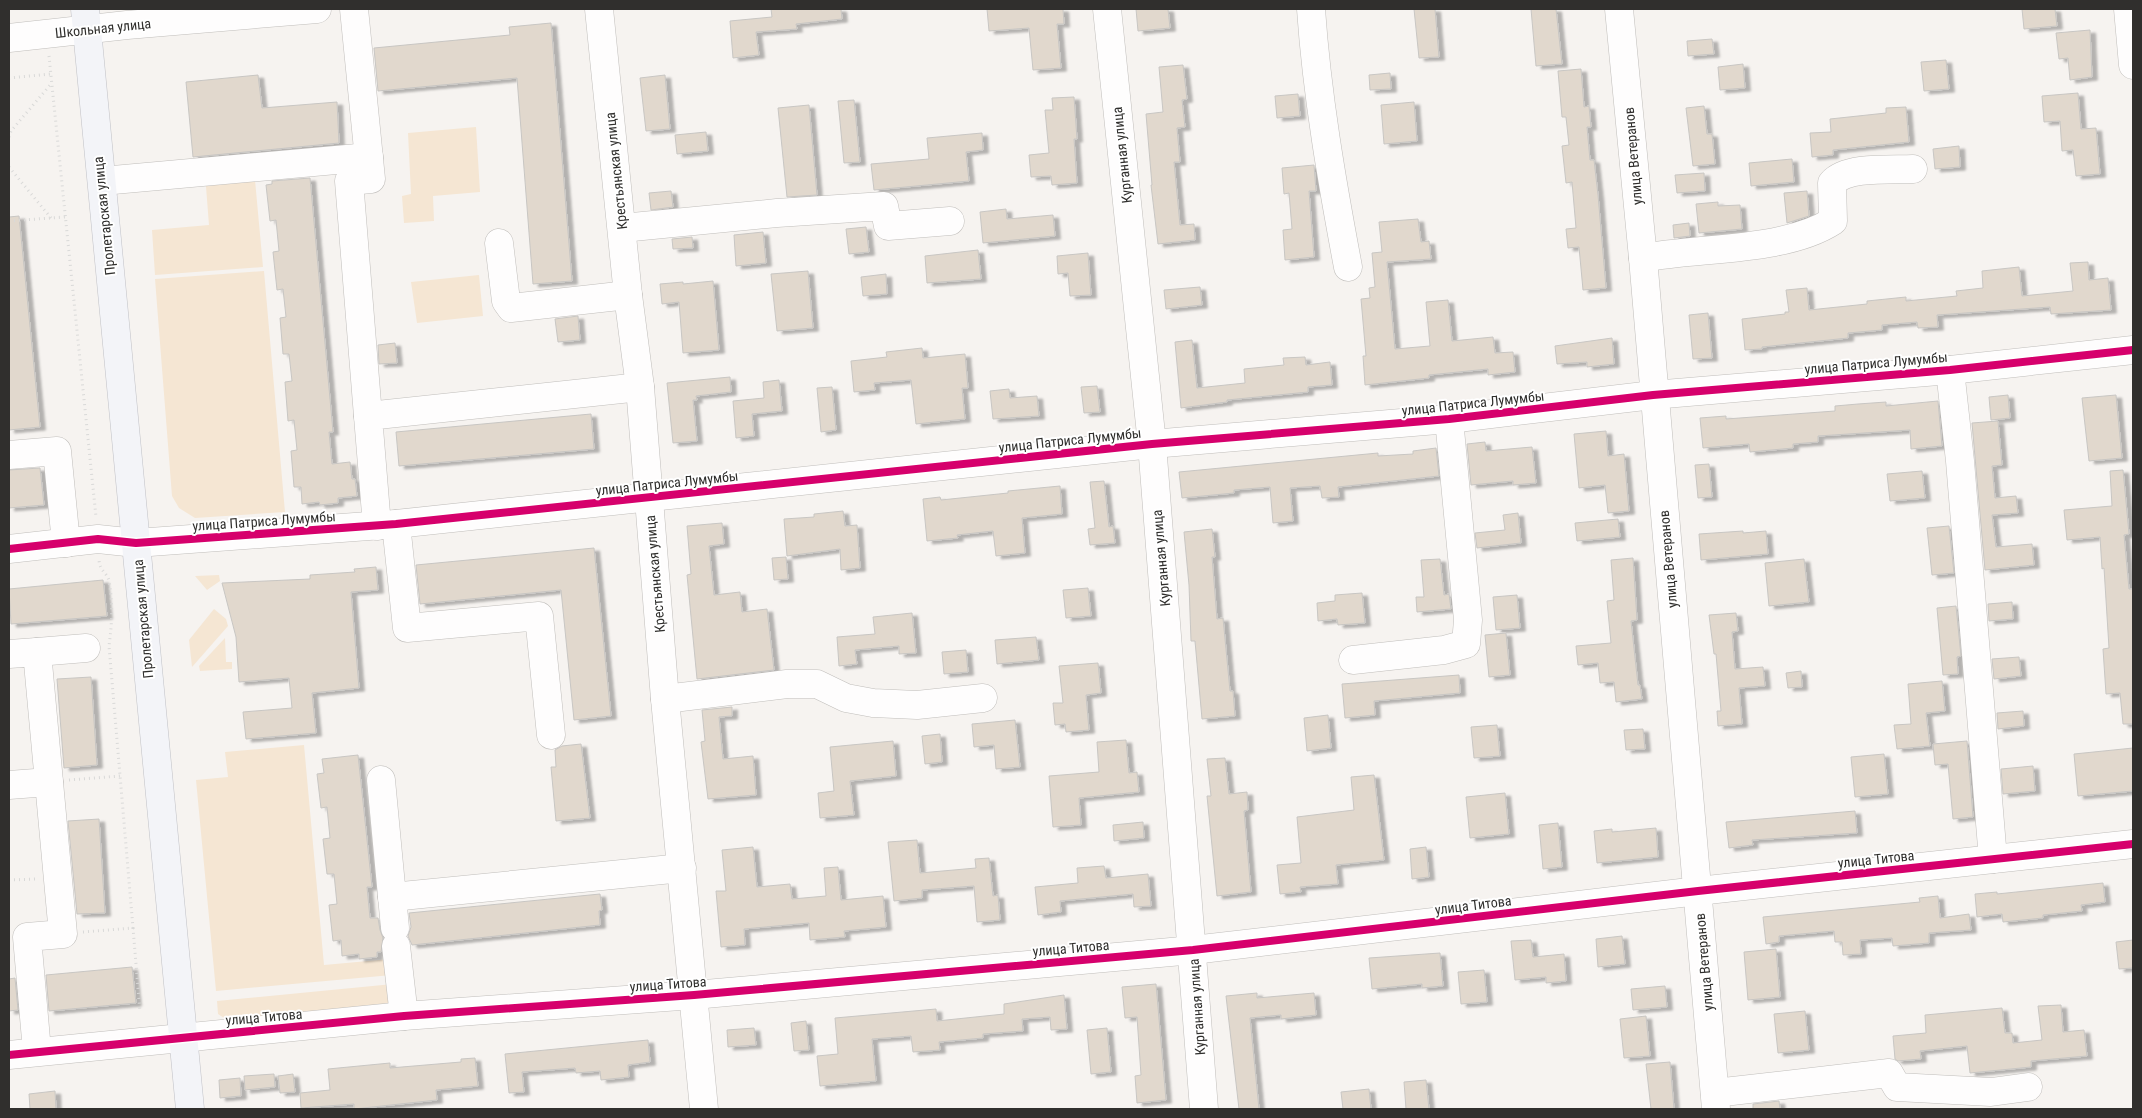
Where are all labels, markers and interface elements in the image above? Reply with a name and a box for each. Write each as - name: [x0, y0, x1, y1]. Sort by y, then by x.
- street label: Школьная улица: [54, 15, 152, 41]
- street label: Курганная улица: [1109, 106, 1135, 204]
- street label: улица Ветеранов: [1621, 106, 1645, 206]
- street label: Крестьянская улица: [602, 112, 630, 230]
- street label: Пролетарская улица: [90, 156, 118, 276]
- street label: улица Патриса Лумумбы: [1804, 349, 1948, 377]
- street label: улица Патриса Лумумбы: [1401, 388, 1545, 418]
- street label: улица Патриса Лумумбы: [998, 425, 1142, 455]
- street label: улица Патриса Лумумбы: [595, 468, 739, 498]
- street label: улица Патриса Лумумбы: [192, 508, 336, 534]
- street label: Курганная улица: [1149, 509, 1173, 607]
- street label: улица Ветеранов: [1656, 509, 1680, 609]
- street label: Крестьянская улица: [642, 515, 668, 633]
- street label: Пролетарская улица: [130, 559, 156, 679]
- street label: улица Титова: [1837, 847, 1915, 871]
- street label: улица Титова: [1434, 892, 1512, 918]
- street label: улица Ветеранов: [1692, 912, 1716, 1012]
- street label: улица Титова: [1032, 937, 1110, 959]
- street label: Курганная улица: [1186, 958, 1208, 1056]
- street label: улица Титова: [629, 973, 707, 995]
- street label: улица Титова: [225, 1006, 303, 1028]

